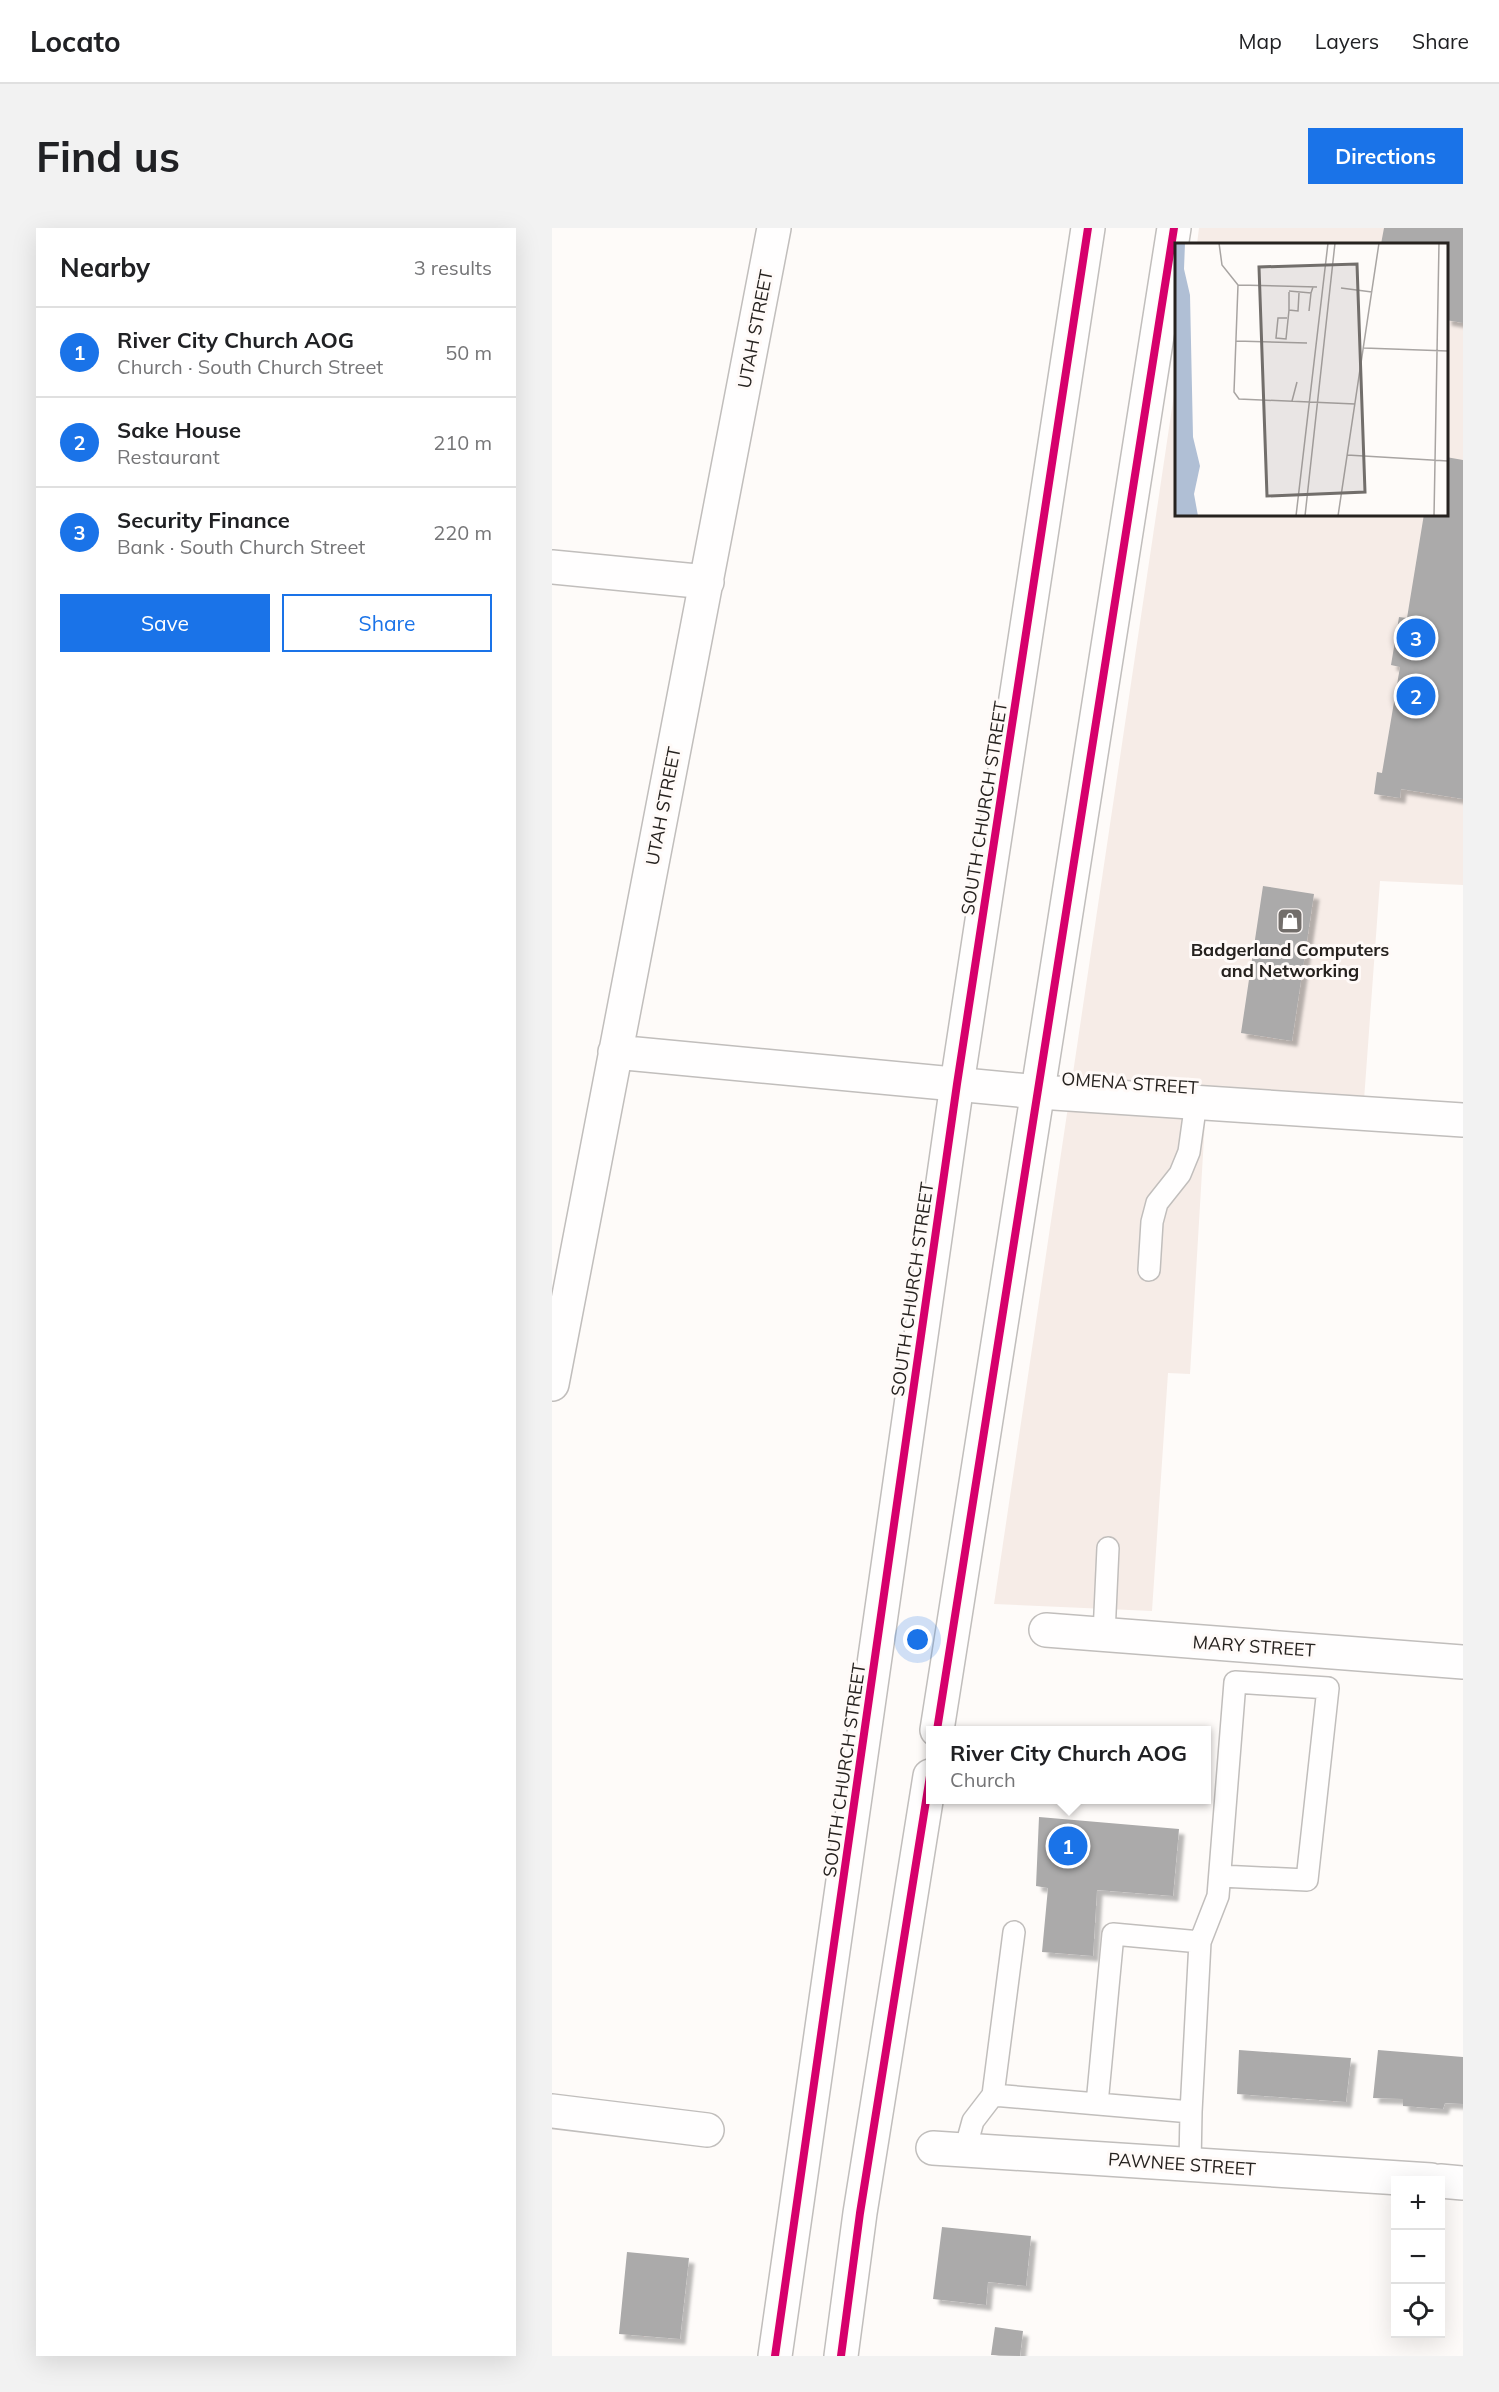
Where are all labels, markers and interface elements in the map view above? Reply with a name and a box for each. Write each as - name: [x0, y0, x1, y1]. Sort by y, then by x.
- text: Locato: [30, 24, 121, 59]
- text: Map: [1239, 28, 1282, 54]
- text: Layers: [1315, 28, 1379, 54]
- text: Share: [1412, 28, 1469, 54]
- button: Directions: [1308, 128, 1463, 184]
- text: Find us: [36, 130, 180, 183]
- inset map: [1175, 243, 1448, 516]
- text: Nearby: [60, 251, 150, 284]
- text: 3 results: [414, 255, 492, 280]
- street label: UTAH STREET: [732, 268, 778, 390]
- text: River City Church AOG: [117, 326, 354, 354]
- text: 1: [74, 340, 86, 365]
- text: 50 m: [445, 340, 492, 365]
- text: Church · South Church Street: [117, 354, 383, 379]
- text: Sake House: [117, 416, 241, 444]
- text: 2: [74, 430, 86, 455]
- text: 210 m: [433, 430, 492, 455]
- text: Restaurant: [117, 444, 220, 469]
- text: Security Finance: [117, 506, 290, 534]
- text: 3: [74, 520, 86, 545]
- text: 220 m: [433, 520, 492, 545]
- text: Bank · South Church Street: [117, 534, 365, 559]
- button: Save: [60, 594, 270, 652]
- button: Share: [282, 594, 492, 652]
- pin: 3: [1396, 616, 1436, 660]
- pin: 2: [1396, 674, 1436, 718]
- street label: SOUTH CHURCH STREET: [956, 699, 1012, 917]
- street label: UTAH STREET: [640, 745, 686, 867]
- shop icon: Badgerland Computers and Networking: [1275, 906, 1305, 936]
- place label: Badgerland Computers and Networking: [1191, 938, 1389, 982]
- street label: OMENA STREET: [1061, 1067, 1199, 1099]
- street label: SOUTH CHURCH STREET: [886, 1180, 938, 1398]
- your location: [903, 1625, 932, 1654]
- street label: MARY STREET: [1192, 1630, 1316, 1662]
- street label: SOUTH CHURCH STREET: [818, 1661, 870, 1879]
- popup: [926, 1726, 1211, 1804]
- text: River City Church AOG: [950, 1739, 1187, 1767]
- text: Church: [950, 1767, 1016, 1792]
- pin: 1: [1048, 1824, 1088, 1868]
- street label: PAWNEE STREET: [1107, 2147, 1257, 2181]
- map controls: [1391, 2176, 1445, 2338]
- button: +: [1391, 2176, 1445, 2230]
- button: −: [1391, 2230, 1445, 2284]
- button: locate: [1391, 2284, 1445, 2338]

